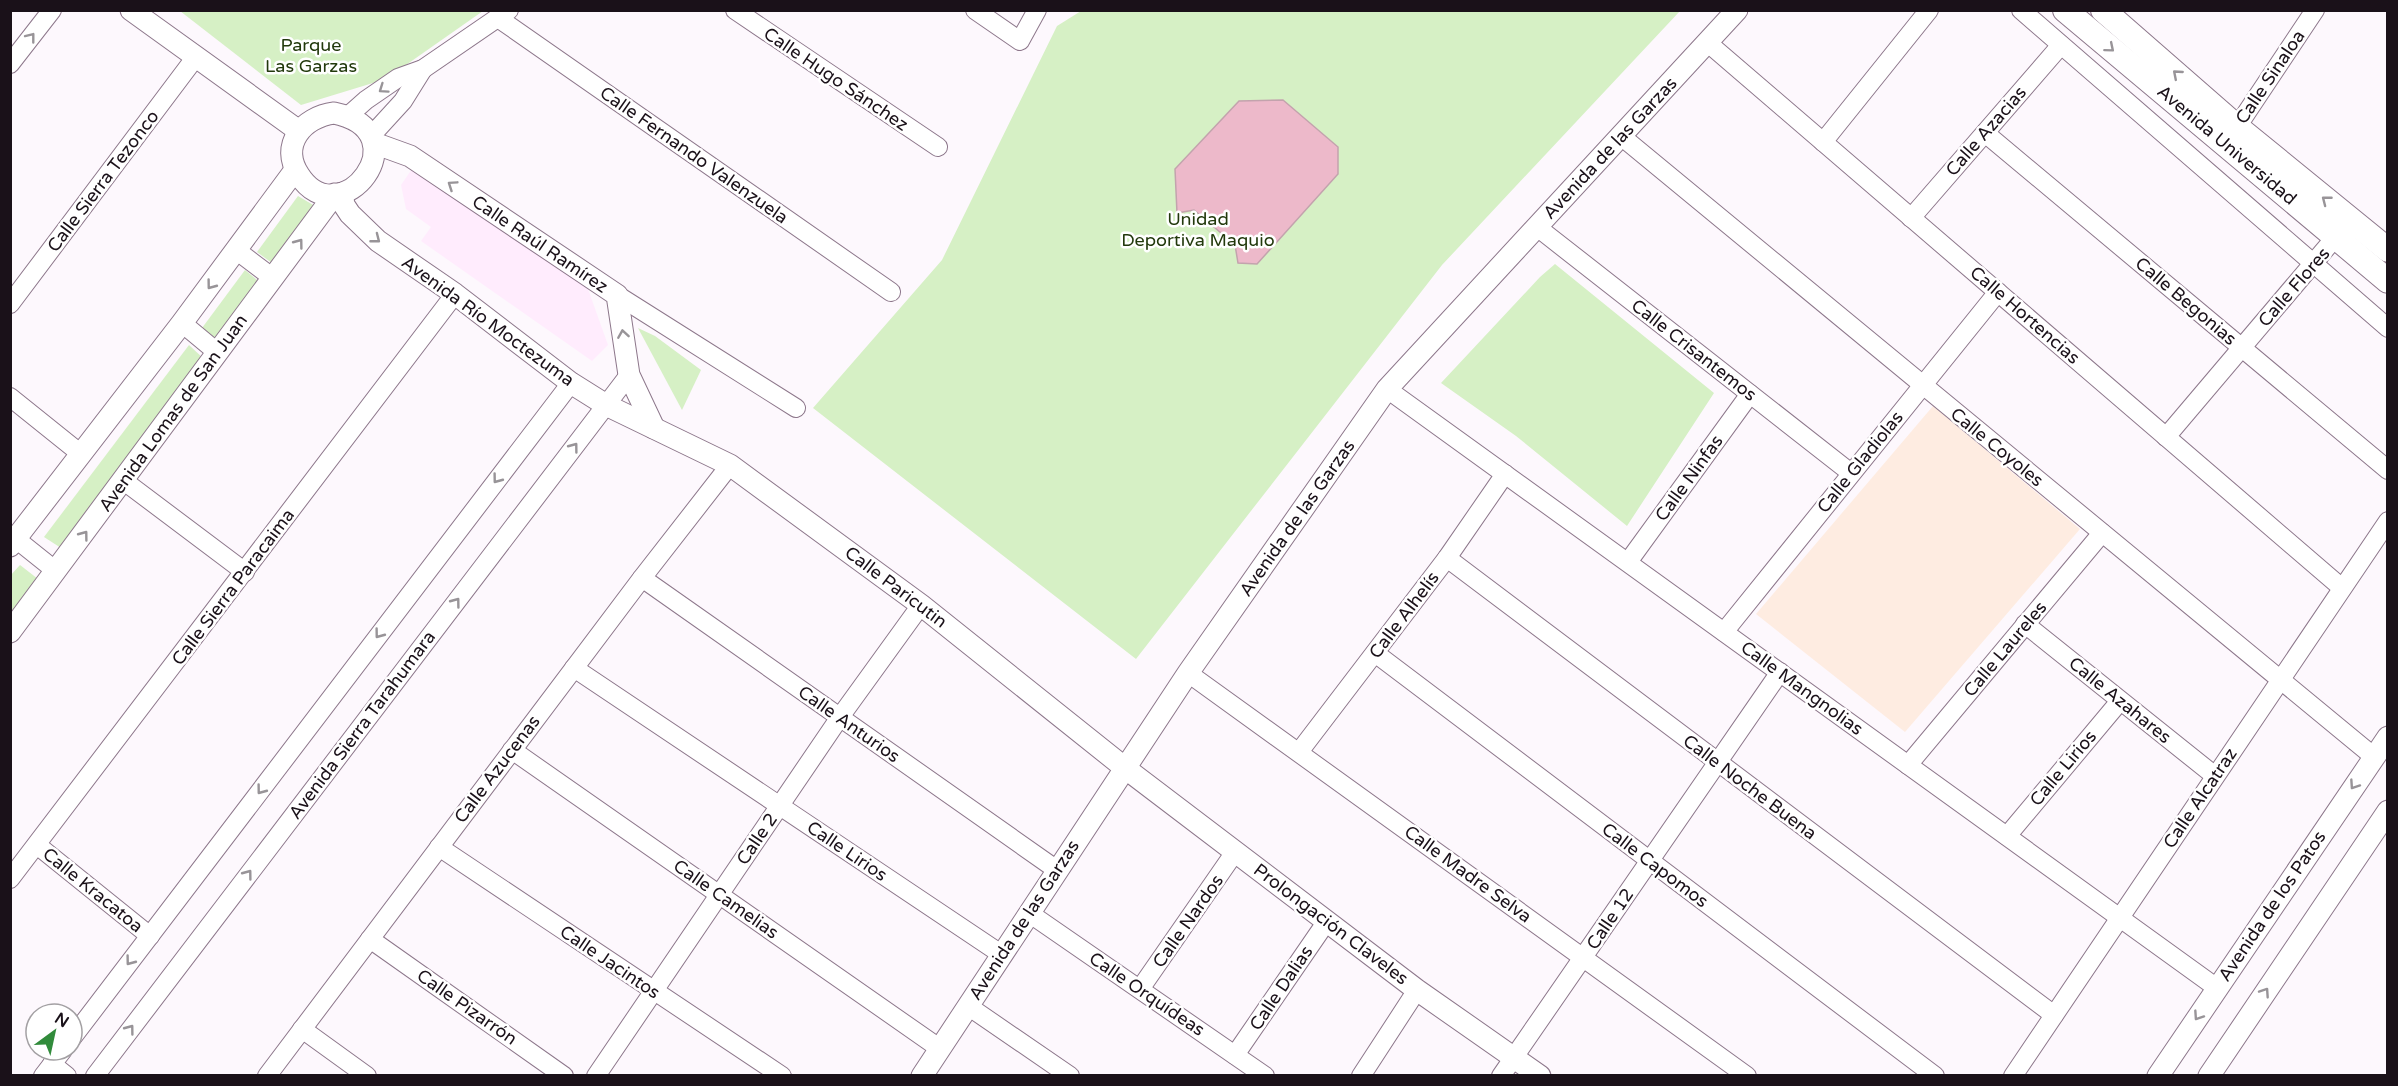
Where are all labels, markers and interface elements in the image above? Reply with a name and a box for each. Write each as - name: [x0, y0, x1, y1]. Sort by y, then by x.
- street label: Calle Hugo Sánchez: [760, 22, 912, 136]
- street label: Calle Sinaloa: [2231, 26, 2309, 128]
- one-way arrow: [24, 33, 35, 44]
- park label: Parque Las Garzas: [265, 34, 357, 77]
- one-way arrow: [2103, 41, 2114, 52]
- one-way arrow: [2173, 70, 2184, 81]
- street label: Avenida de las Garzas: [1538, 72, 1682, 224]
- street label: Avenida Universidad: [2153, 80, 2301, 210]
- one-way arrow: [379, 82, 390, 93]
- street label: Calle Fernando Valenzuela: [596, 82, 792, 228]
- street label: Calle Azacias: [1941, 82, 2031, 180]
- street label: Calle Sierra Tezonco: [42, 106, 164, 256]
- one-way arrow: [448, 181, 459, 192]
- street label: Calle Raúl Ramírez: [468, 190, 612, 298]
- one-way arrow: [2322, 196, 2333, 207]
- park label: Unidad Deportiva Maquio: [1121, 208, 1275, 251]
- one-way arrow: [369, 231, 380, 242]
- one-way arrow: [292, 238, 303, 249]
- street label: Calle Flores: [2254, 243, 2334, 331]
- street label: Avenida Río Moctezuma: [397, 251, 579, 391]
- street label: Calle Begonias: [2131, 252, 2241, 350]
- street label: Calle Hortencias: [1966, 261, 2084, 369]
- one-way arrow: [207, 278, 218, 289]
- street label: Calle Crisantemos: [1627, 294, 1761, 406]
- street label: Avenida Lomas de San Juan: [94, 310, 252, 516]
- one-way arrow: [617, 329, 629, 338]
- street label: Calle Coyoles: [1946, 403, 2048, 491]
- street label: Calle Gladiolas: [1812, 407, 1908, 517]
- street label: Calle Ninfas: [1650, 431, 1728, 525]
- street label: Avenida de las Garzas: [1235, 435, 1359, 601]
- one-way arrow: [567, 443, 578, 454]
- one-way arrow: [493, 473, 504, 484]
- street label: Calle Sierra Paracaima: [167, 504, 299, 670]
- one-way arrow: [76, 530, 87, 541]
- street label: Calle Paricutin: [840, 541, 952, 633]
- street label: Calle Alhelís: [1364, 567, 1444, 663]
- street label: Calle Laureles: [1959, 597, 2051, 701]
- one-way arrow: [448, 598, 459, 609]
- street label: Avenida Sierra Tarahumara: [284, 626, 440, 824]
- one-way arrow: [375, 628, 386, 639]
- street label: Calle Mangnolias: [1737, 636, 1867, 740]
- street label: Calle Azahares: [2064, 652, 2176, 748]
- street label: Calle Anturios: [794, 681, 904, 767]
- street label: Calle Azucenas: [449, 711, 545, 827]
- street label: Calle Lirios: [2025, 726, 2101, 810]
- street label: Calle Noche Buena: [1679, 730, 1821, 844]
- street label: Calle Alcatraz: [2158, 743, 2242, 852]
- one-way arrow: [2350, 778, 2361, 789]
- one-way arrow: [257, 783, 268, 794]
- street label: Calle 2: [732, 809, 782, 869]
- street label: Calle Lirios: [803, 816, 891, 886]
- street label: Calle Capomos: [1597, 818, 1713, 912]
- street label: Calle Madre Selva: [1400, 820, 1536, 928]
- street label: Avenida de los Patos: [2213, 827, 2331, 985]
- street label: Avenida de las Garzas: [964, 836, 1084, 1004]
- street label: Calle Kracatoa: [38, 843, 148, 937]
- street label: Calle Camelias: [669, 855, 783, 943]
- street label: Prolongación Claveles: [1249, 859, 1413, 989]
- one-way arrow: [241, 870, 252, 881]
- street label: Calle Nardos: [1148, 870, 1228, 972]
- street label: Calle 12: [1582, 884, 1638, 954]
- street label: Calle Jacintos: [556, 920, 664, 1004]
- street label: Calle Dalias: [1245, 941, 1317, 1035]
- street label: Calle Orquídeas: [1085, 947, 1209, 1041]
- one-way arrow: [126, 955, 137, 966]
- street label: Calle Pizarrón: [413, 964, 521, 1050]
- one-way arrow: [2258, 988, 2269, 999]
- north arrow: [24, 1002, 84, 1062]
- text: N: [51, 1008, 72, 1032]
- one-way arrow: [2194, 1009, 2205, 1020]
- one-way arrow: [123, 1025, 134, 1036]

